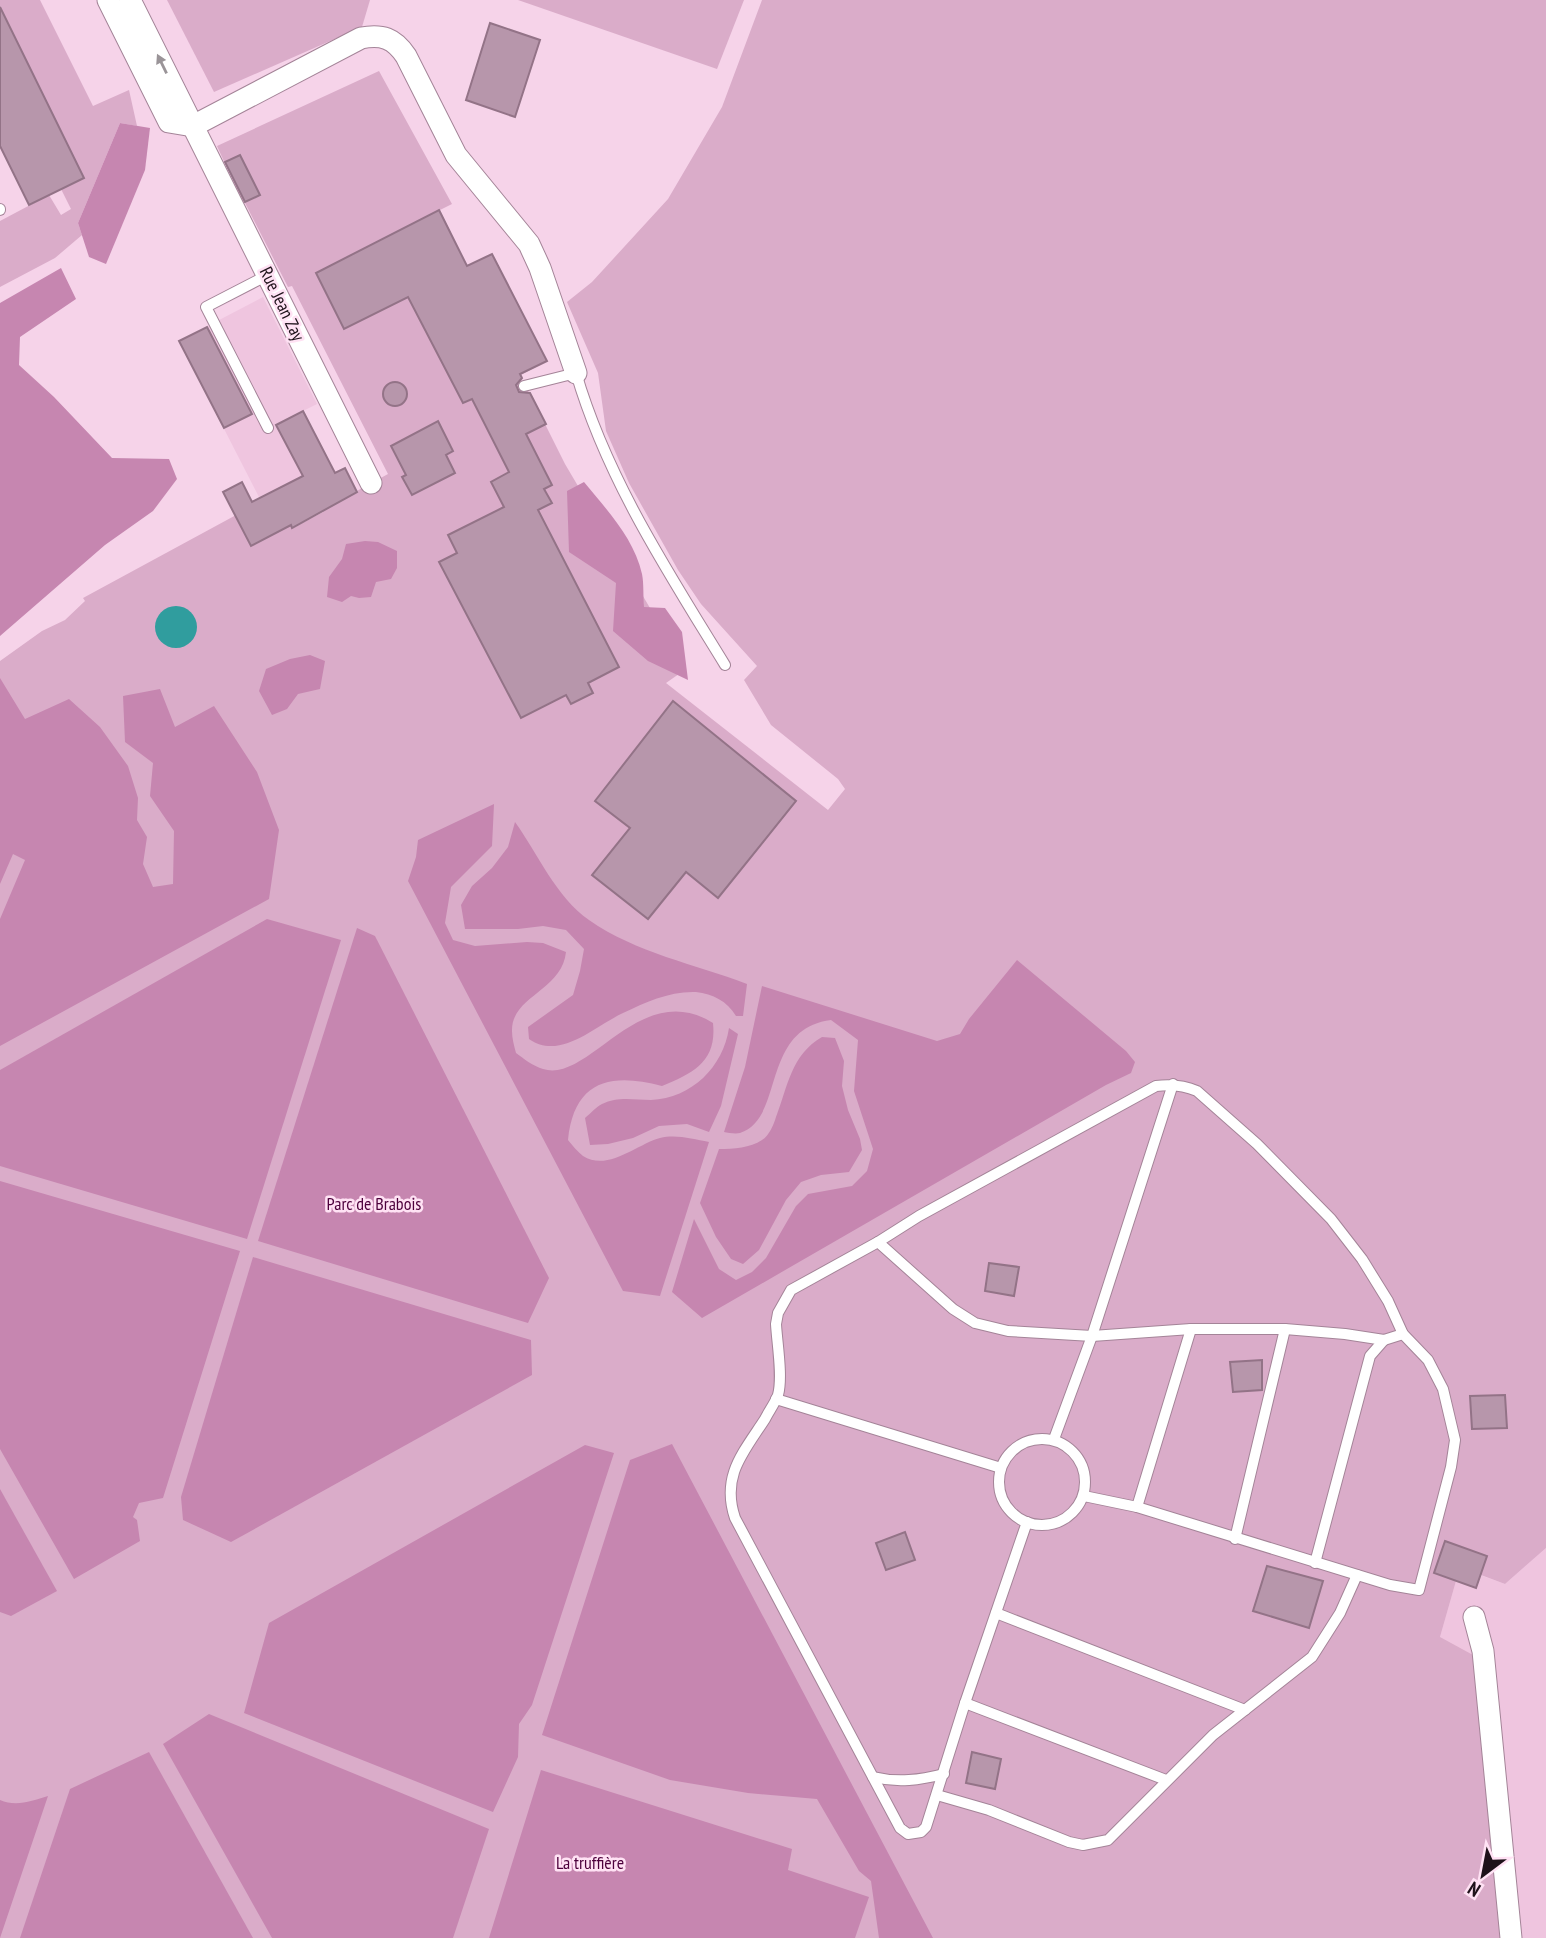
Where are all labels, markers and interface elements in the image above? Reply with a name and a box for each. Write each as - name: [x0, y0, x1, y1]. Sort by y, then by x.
- one-way arrow: [157, 54, 168, 74]
- street label: Rue Jean Zay: [255, 263, 310, 345]
- park label: Parc de Brabois: [327, 1192, 421, 1215]
- north arrow: [1448, 1840, 1518, 1910]
- park label: La truffière: [556, 1851, 624, 1874]
- text: N: [1463, 1877, 1485, 1902]

